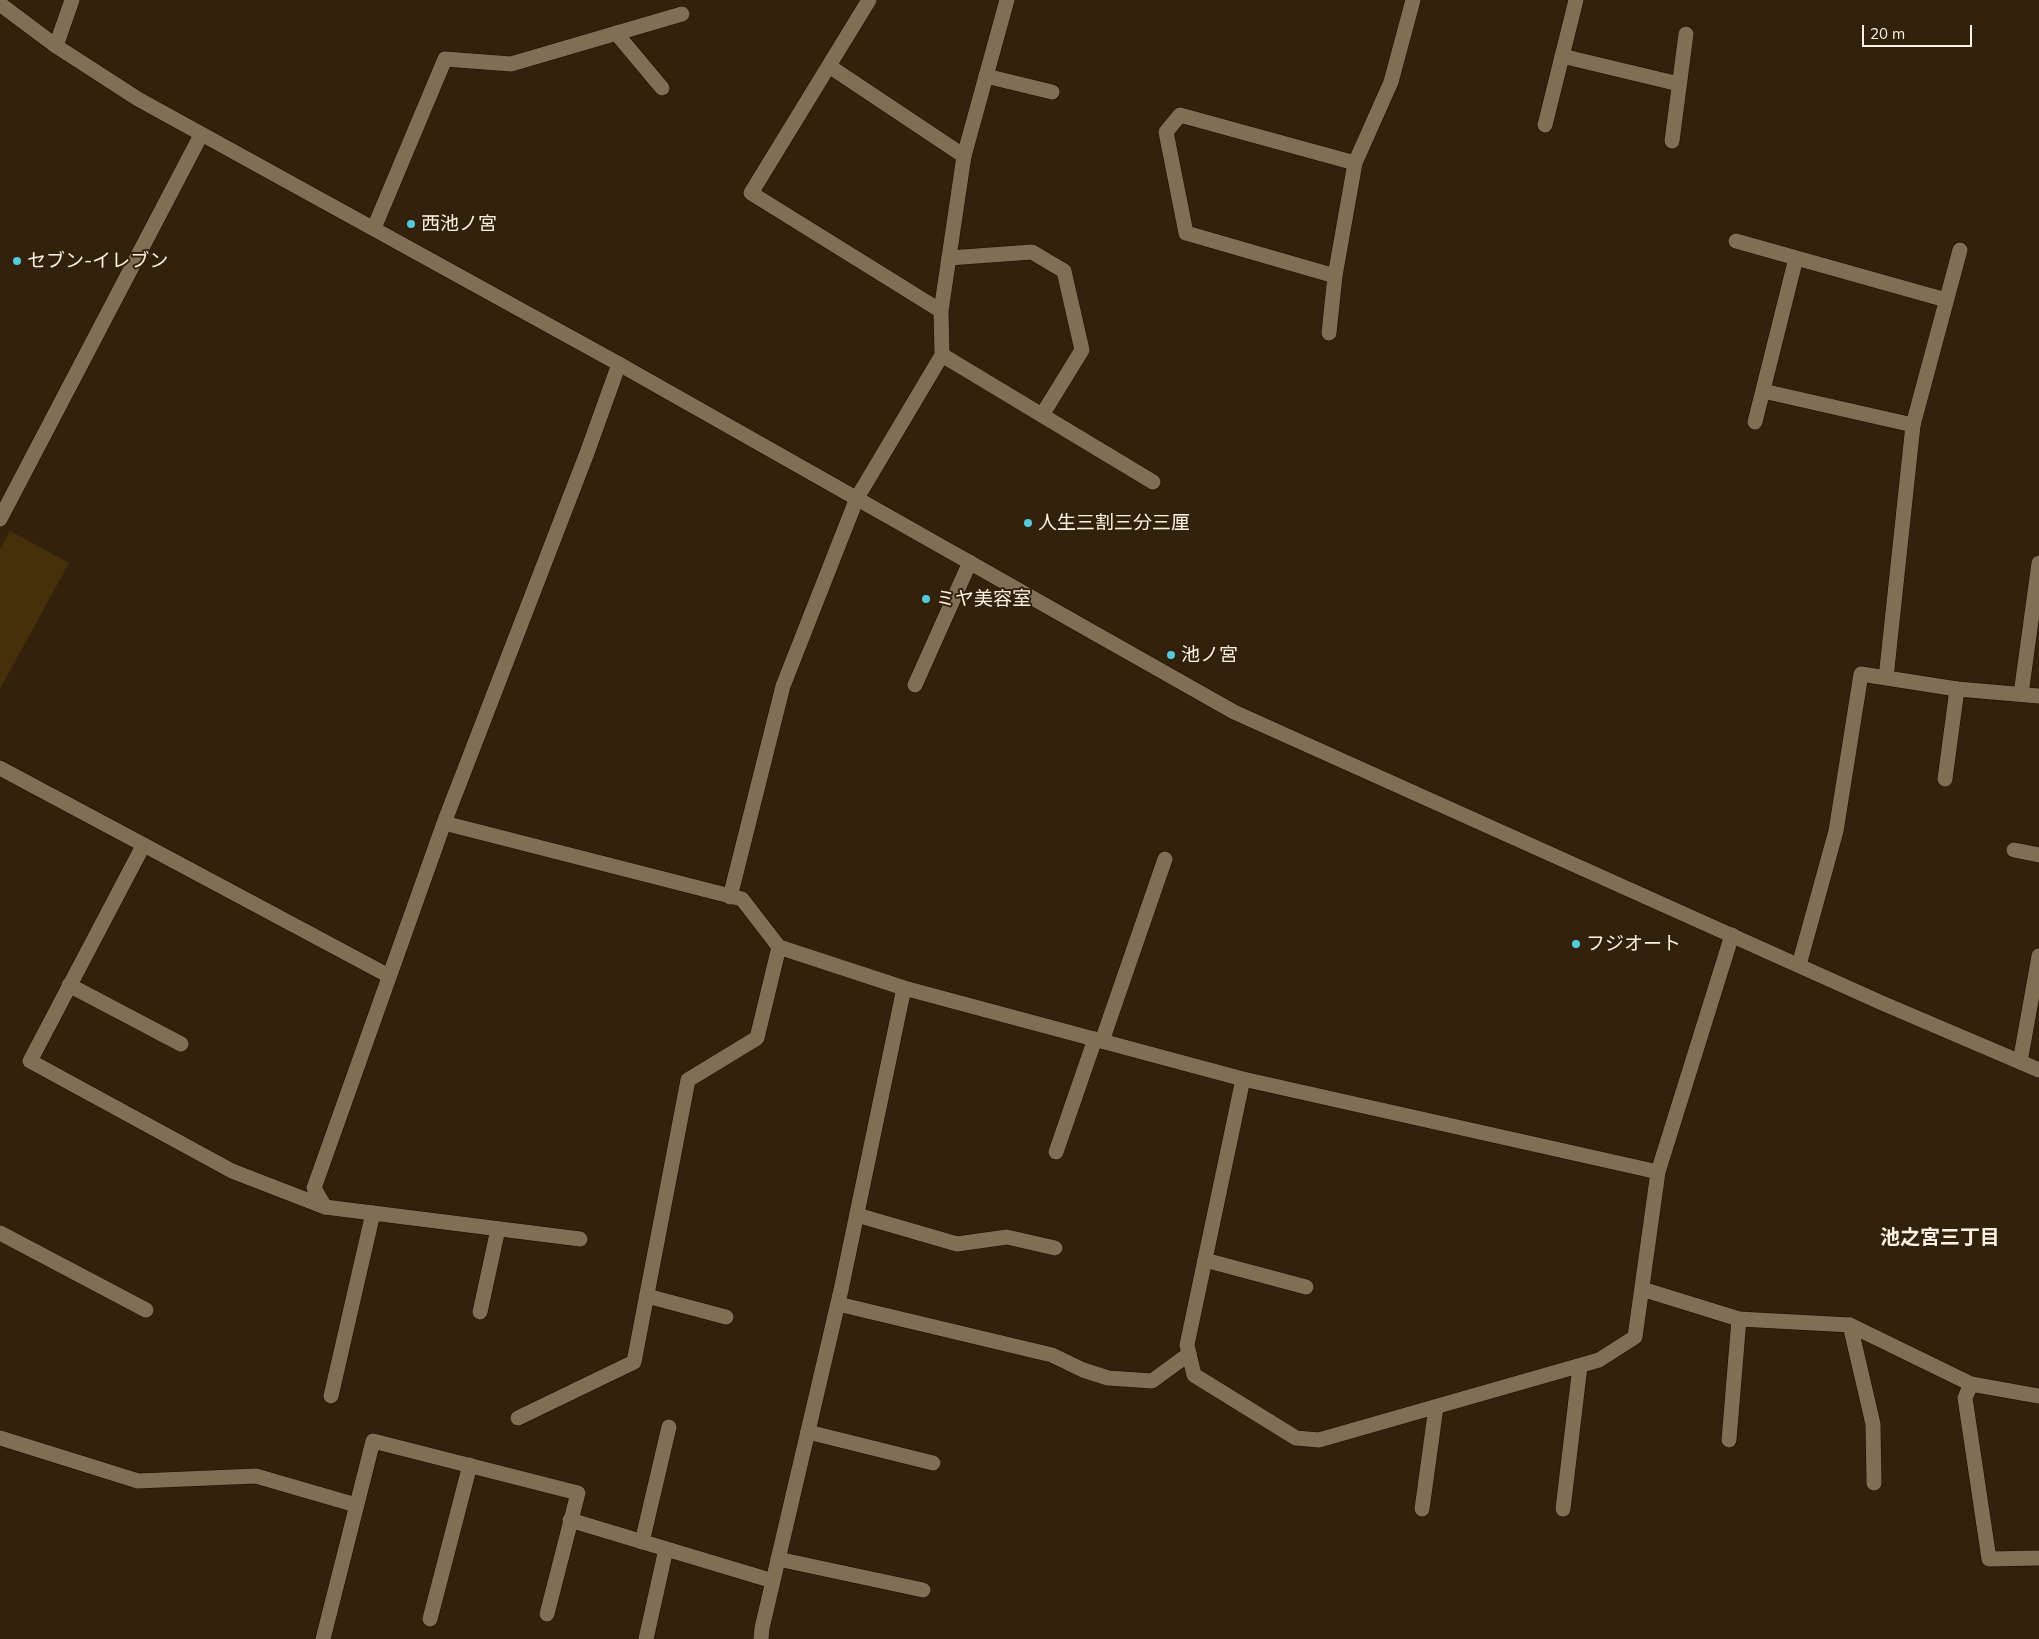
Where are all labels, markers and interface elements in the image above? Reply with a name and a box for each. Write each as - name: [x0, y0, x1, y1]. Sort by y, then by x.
- scale bar: [1864, 15, 1974, 47]
- text: 20 m: [1870, 24, 1905, 43]
- place label: 西池ノ宮: [421, 213, 497, 235]
- marker: 西池ノ宮: [405, 218, 417, 230]
- place label: セブン-イレブン: [27, 250, 168, 272]
- marker: セブン-イレブン: [11, 255, 23, 267]
- place label: 人生三割三分三厘: [1038, 512, 1190, 534]
- marker: 人生三割三分三厘: [1022, 517, 1034, 529]
- place label: ミヤ美容室: [936, 588, 1031, 610]
- marker: ミヤ美容室: [920, 593, 932, 605]
- place label: 池ノ宮: [1181, 644, 1238, 666]
- marker: 池ノ宮: [1165, 649, 1177, 661]
- place label: フジオート: [1586, 933, 1681, 955]
- marker: フジオート: [1570, 938, 1582, 950]
- district label: 池之宮三丁目: [1880, 1226, 2000, 1250]

